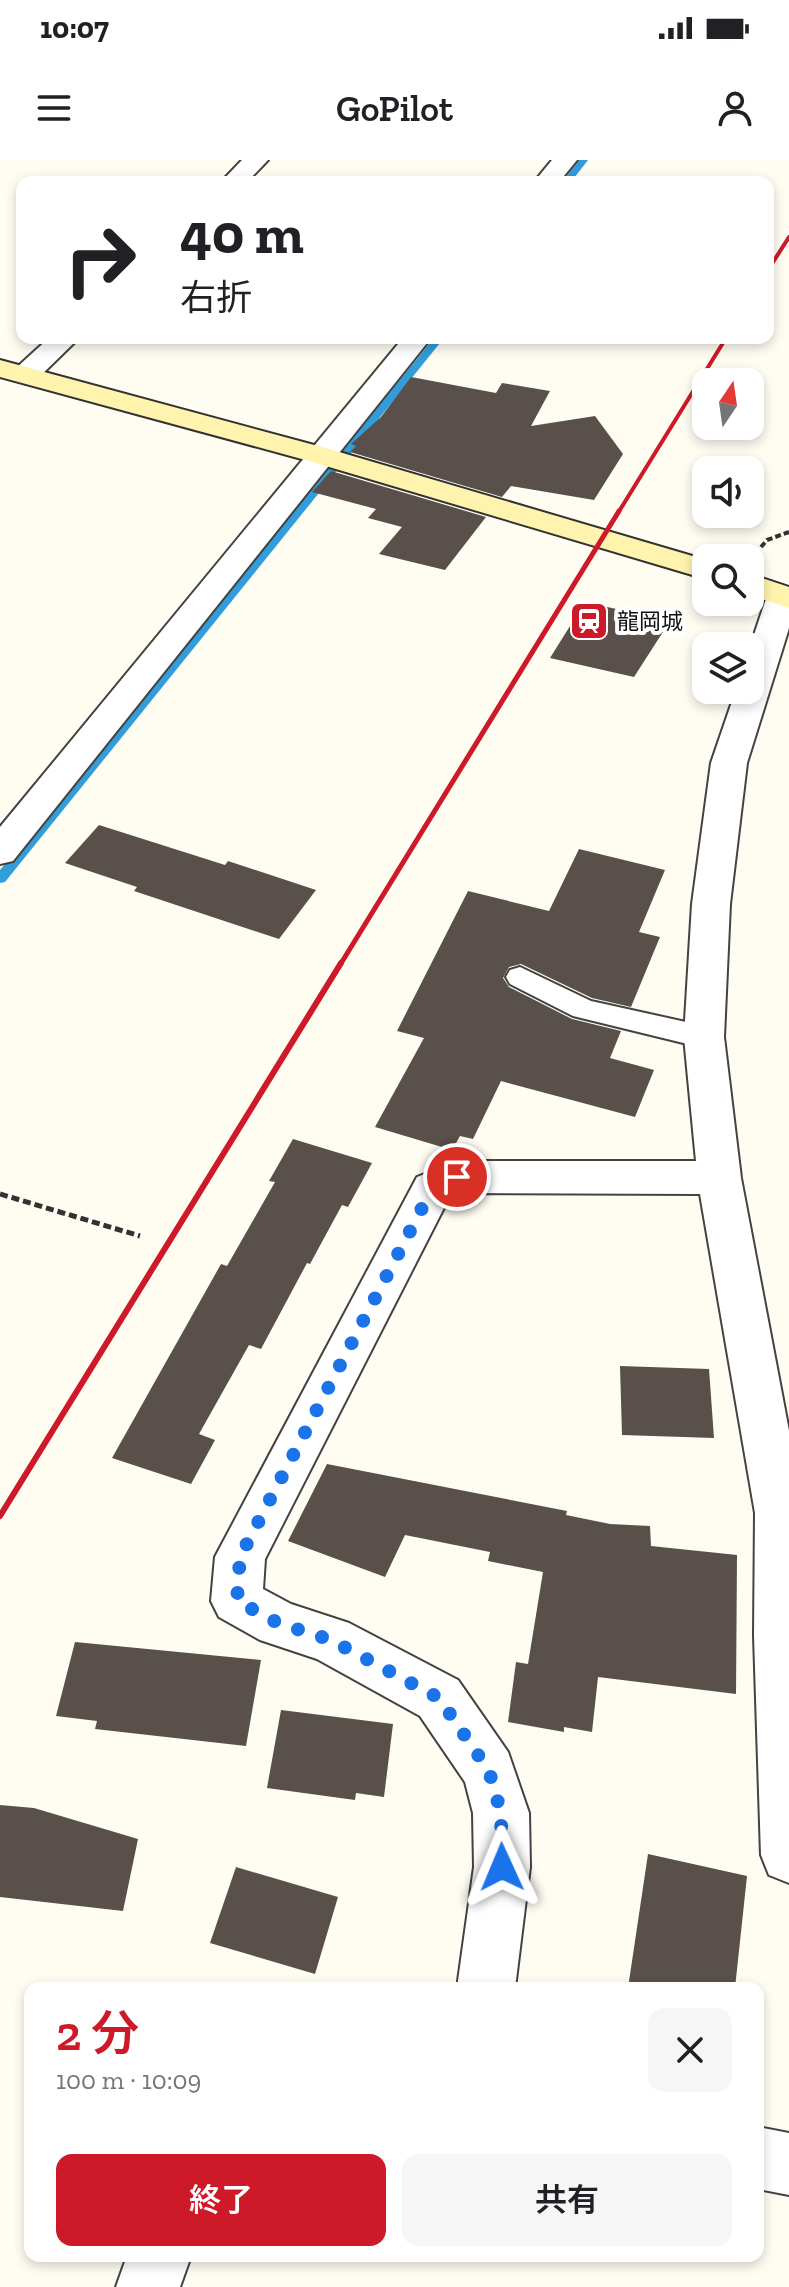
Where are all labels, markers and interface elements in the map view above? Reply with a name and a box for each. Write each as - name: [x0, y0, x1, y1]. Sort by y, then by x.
- text: 10:07: [40, 10, 109, 46]
- icon: menu: [32, 86, 76, 130]
- icon: person: [713, 86, 757, 130]
- text: GoPilot: [336, 87, 453, 130]
- text: 40 m: [180, 200, 304, 267]
- icon: right: [48, 208, 152, 312]
- text: 右折: [180, 276, 252, 319]
- north arrow: [692, 368, 764, 440]
- map controls: [692, 368, 764, 704]
- button: sound: [692, 456, 764, 528]
- button: search: [692, 544, 764, 616]
- station icon: 龍岡城: [568, 600, 610, 642]
- place label: 龍岡城: [617, 608, 683, 635]
- button: layers: [692, 632, 764, 704]
- pin: [423, 1143, 491, 1211]
- icon: arrive: [435, 1155, 479, 1199]
- position arrow: [460, 1825, 544, 1909]
- text: 2 分: [56, 2005, 139, 2062]
- button: close: [648, 2008, 732, 2092]
- text: 100 m · 10:09: [56, 2064, 201, 2096]
- button: 終了: [56, 2154, 386, 2246]
- button: 共有: [402, 2154, 732, 2246]

